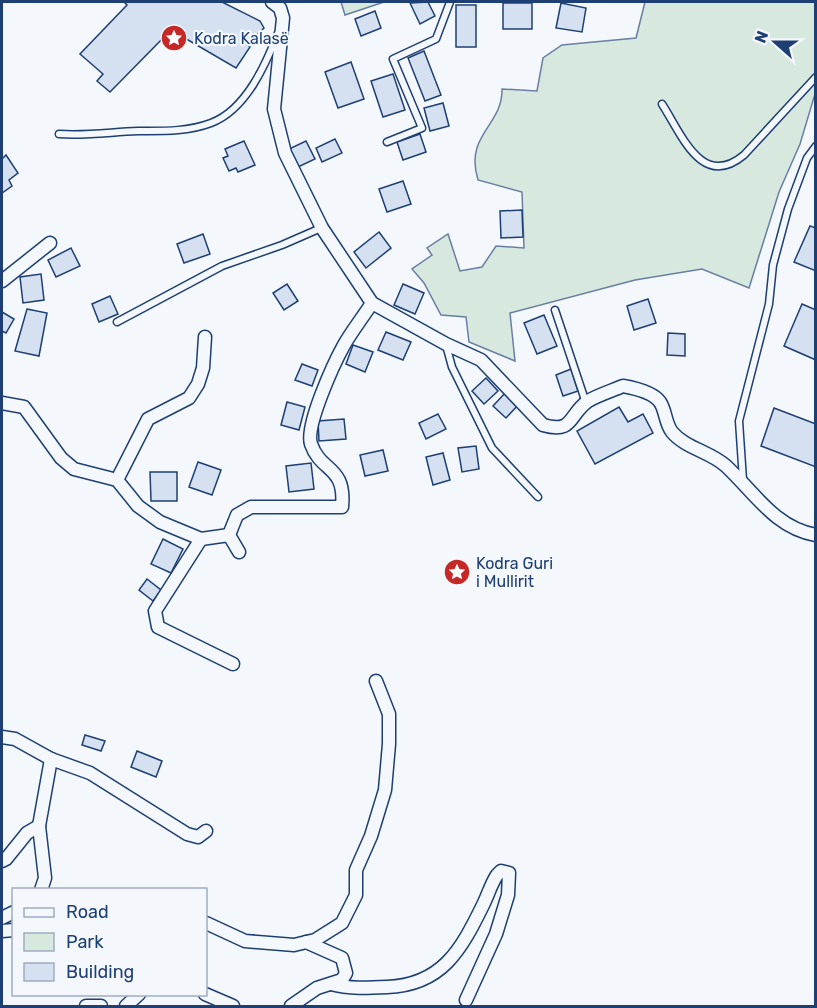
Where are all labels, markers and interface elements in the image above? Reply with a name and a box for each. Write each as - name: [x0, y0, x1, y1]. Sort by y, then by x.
- north arrow: [745, 12, 805, 72]
- place icon: Kodra Kalasë: [159, 23, 189, 53]
- text: N: [751, 28, 772, 46]
- place label: Kodra Kalasë: [194, 29, 289, 48]
- place label: Kodra Guri i Mullirit: [476, 554, 553, 591]
- place icon: Kodra Guri i Mullirit: [442, 557, 472, 587]
- legend: [12, 888, 207, 996]
- text: Road: [66, 901, 109, 923]
- text: Park: [66, 931, 104, 953]
- text: Building: [66, 961, 134, 983]

